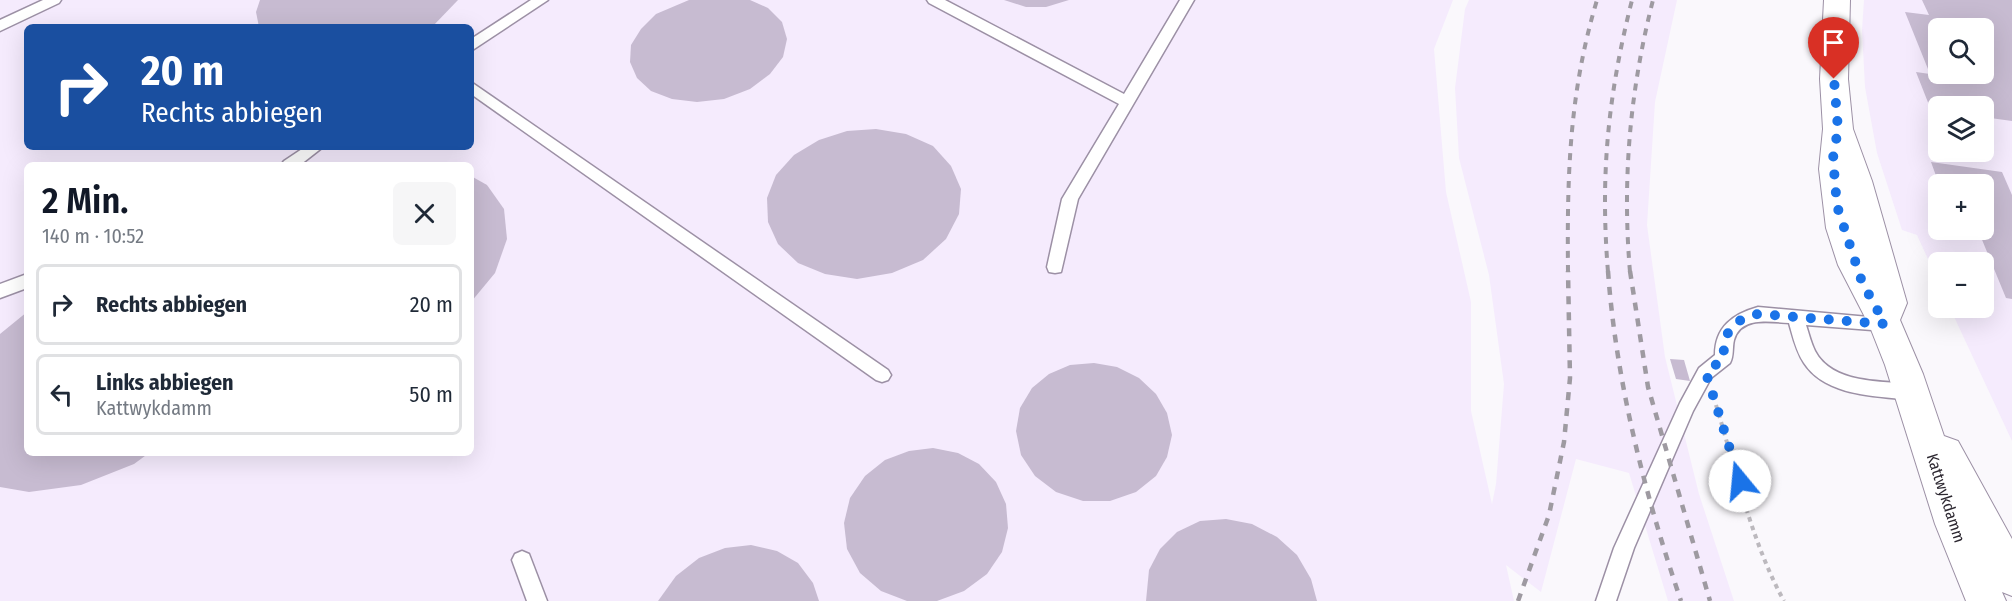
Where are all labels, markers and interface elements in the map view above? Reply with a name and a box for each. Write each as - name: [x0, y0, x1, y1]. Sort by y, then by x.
- pin: [1808, 17, 1859, 79]
- map controls: [1928, 18, 1994, 318]
- button: search: [1928, 18, 1994, 84]
- icon: arrive: [1817, 26, 1850, 59]
- text: 20 m: [141, 46, 224, 96]
- icon: right: [42, 48, 120, 126]
- button: layers: [1928, 96, 1994, 162]
- text: Rechts abbiegen: [141, 97, 323, 129]
- button: +: [1928, 174, 1994, 240]
- text: 2 Min.: [42, 179, 128, 223]
- button: close: [393, 182, 456, 245]
- text: 140 m · 10:52: [42, 224, 144, 248]
- button: −: [1928, 252, 1994, 318]
- icon: right: [45, 288, 78, 321]
- text: Rechts abbiegen: [96, 291, 247, 318]
- text: 20 m: [410, 291, 453, 318]
- text: Links abbiegen: [96, 369, 234, 396]
- icon: left: [45, 378, 78, 411]
- text: 50 m: [409, 381, 453, 408]
- text: Kattwykdamm: [96, 396, 212, 420]
- position arrow: [1708, 449, 1772, 513]
- street label: Kattwykdamm: [1923, 451, 1969, 545]

